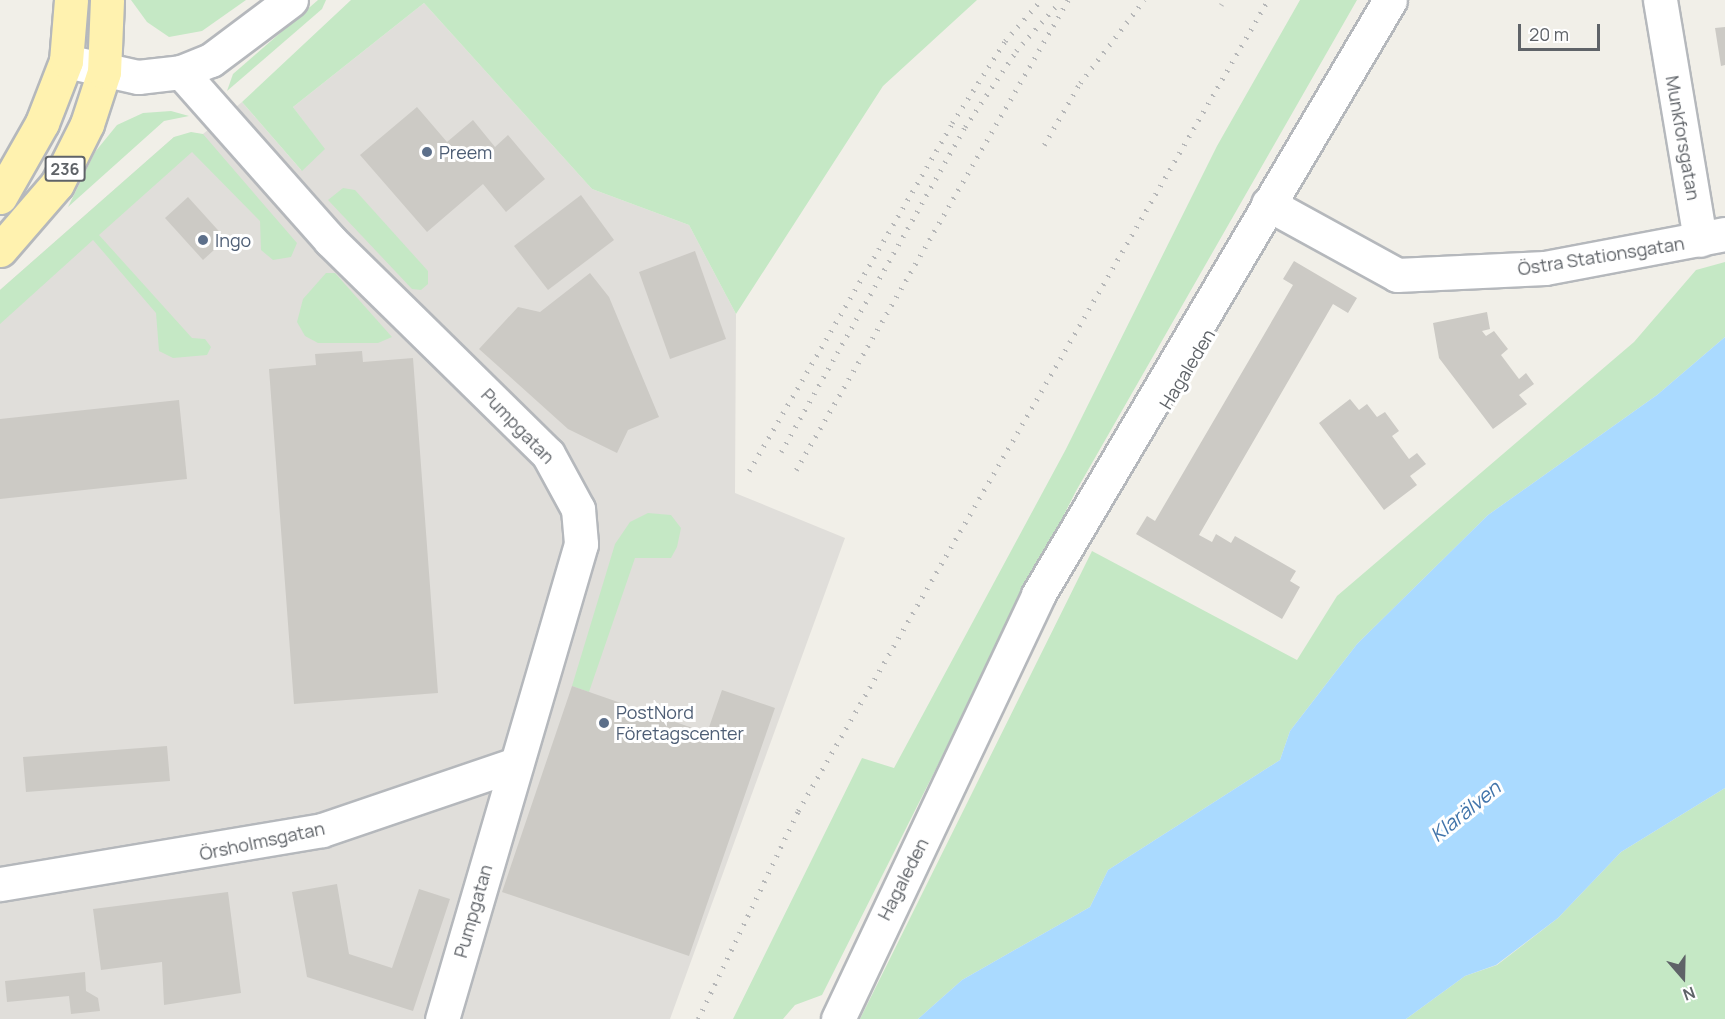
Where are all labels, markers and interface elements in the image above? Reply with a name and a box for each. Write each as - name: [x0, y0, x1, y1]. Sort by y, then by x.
- scale bar: [1521, 12, 1604, 50]
- text: 20 m: [1529, 22, 1569, 46]
- street label: Munkforsgatan: [1661, 74, 1705, 202]
- place label: Preem: [439, 141, 492, 163]
- marker: Preem: [420, 145, 434, 159]
- road number: 236: [44, 156, 86, 182]
- place label: Ingo: [215, 229, 251, 251]
- street label: Östra Stationsgatan: [1516, 232, 1686, 280]
- marker: Ingo: [196, 233, 210, 247]
- street label: Hagaleden: [1155, 325, 1219, 413]
- street label: Pumpgatan: [477, 384, 559, 468]
- place label: PostNord Företagscenter: [616, 702, 744, 744]
- marker: PostNord Företagscenter: [597, 716, 611, 730]
- water label: Klarälven: [1425, 775, 1505, 847]
- street label: Örsholmsgatan: [197, 817, 327, 865]
- street label: Hagaleden: [873, 834, 933, 924]
- street label: Pumpgatan: [449, 862, 497, 960]
- north arrow: [1653, 947, 1713, 1007]
- text: N: [1680, 982, 1698, 1006]

